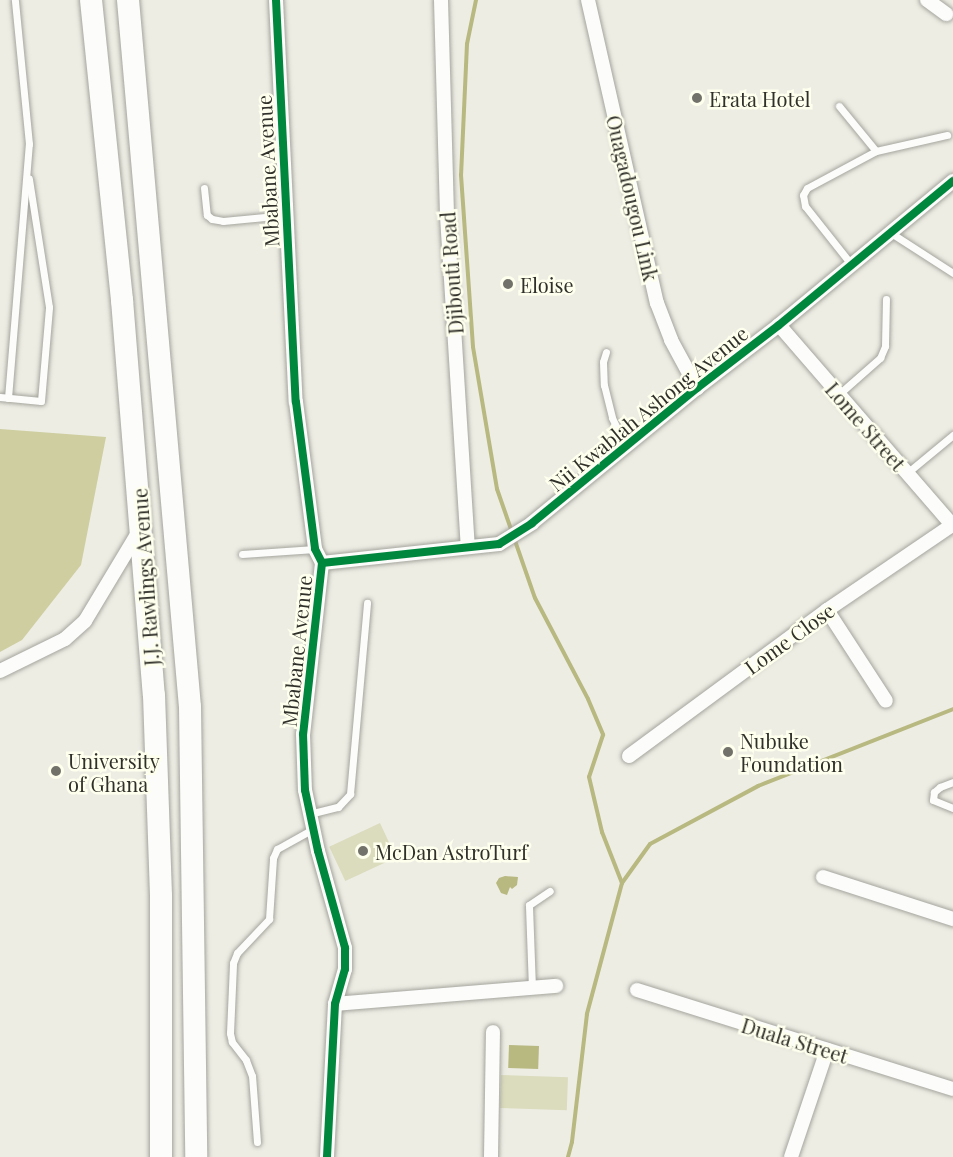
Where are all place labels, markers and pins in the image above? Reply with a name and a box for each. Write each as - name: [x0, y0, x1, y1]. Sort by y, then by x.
- place label: Erata Hotel: [709, 86, 811, 110]
- marker: Erata Hotel: [690, 91, 704, 105]
- place label: Eloise: [520, 272, 574, 296]
- marker: Eloise: [501, 277, 515, 291]
- place label: Nubuke Foundation: [740, 728, 843, 775]
- marker: Nubuke Foundation: [721, 745, 735, 759]
- place label: University of Ghana: [68, 748, 160, 795]
- marker: University of Ghana: [49, 764, 63, 778]
- place label: McDan AstroTurf: [375, 839, 528, 863]
- marker: McDan AstroTurf: [356, 844, 370, 858]

